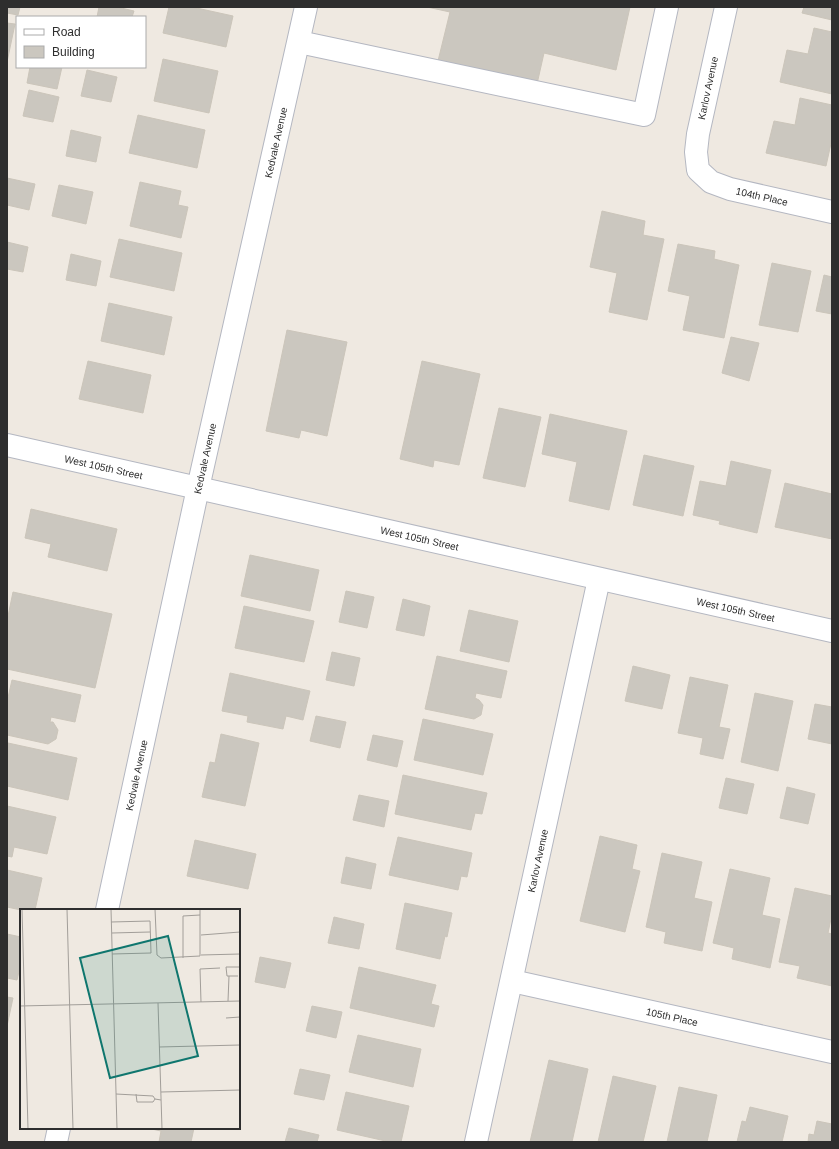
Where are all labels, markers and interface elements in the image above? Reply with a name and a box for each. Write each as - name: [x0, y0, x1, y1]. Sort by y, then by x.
- legend: [16, 16, 146, 68]
- text: Road: [52, 25, 81, 39]
- text: Building: [52, 45, 95, 59]
- street label: Karlov Avenue: [696, 55, 720, 121]
- street label: Kedvale Avenue: [262, 105, 289, 179]
- street label: 104th Place: [735, 185, 789, 207]
- street label: Kedvale Avenue: [191, 422, 218, 495]
- street label: West 105th Street: [63, 453, 144, 481]
- street label: West 105th Street: [379, 524, 460, 552]
- street label: West 105th Street: [696, 595, 776, 623]
- street label: Kedvale Avenue: [123, 738, 149, 812]
- street label: Karlov Avenue: [525, 828, 550, 893]
- inset map: [20, 909, 240, 1129]
- street label: 105th Place: [645, 1005, 700, 1028]

